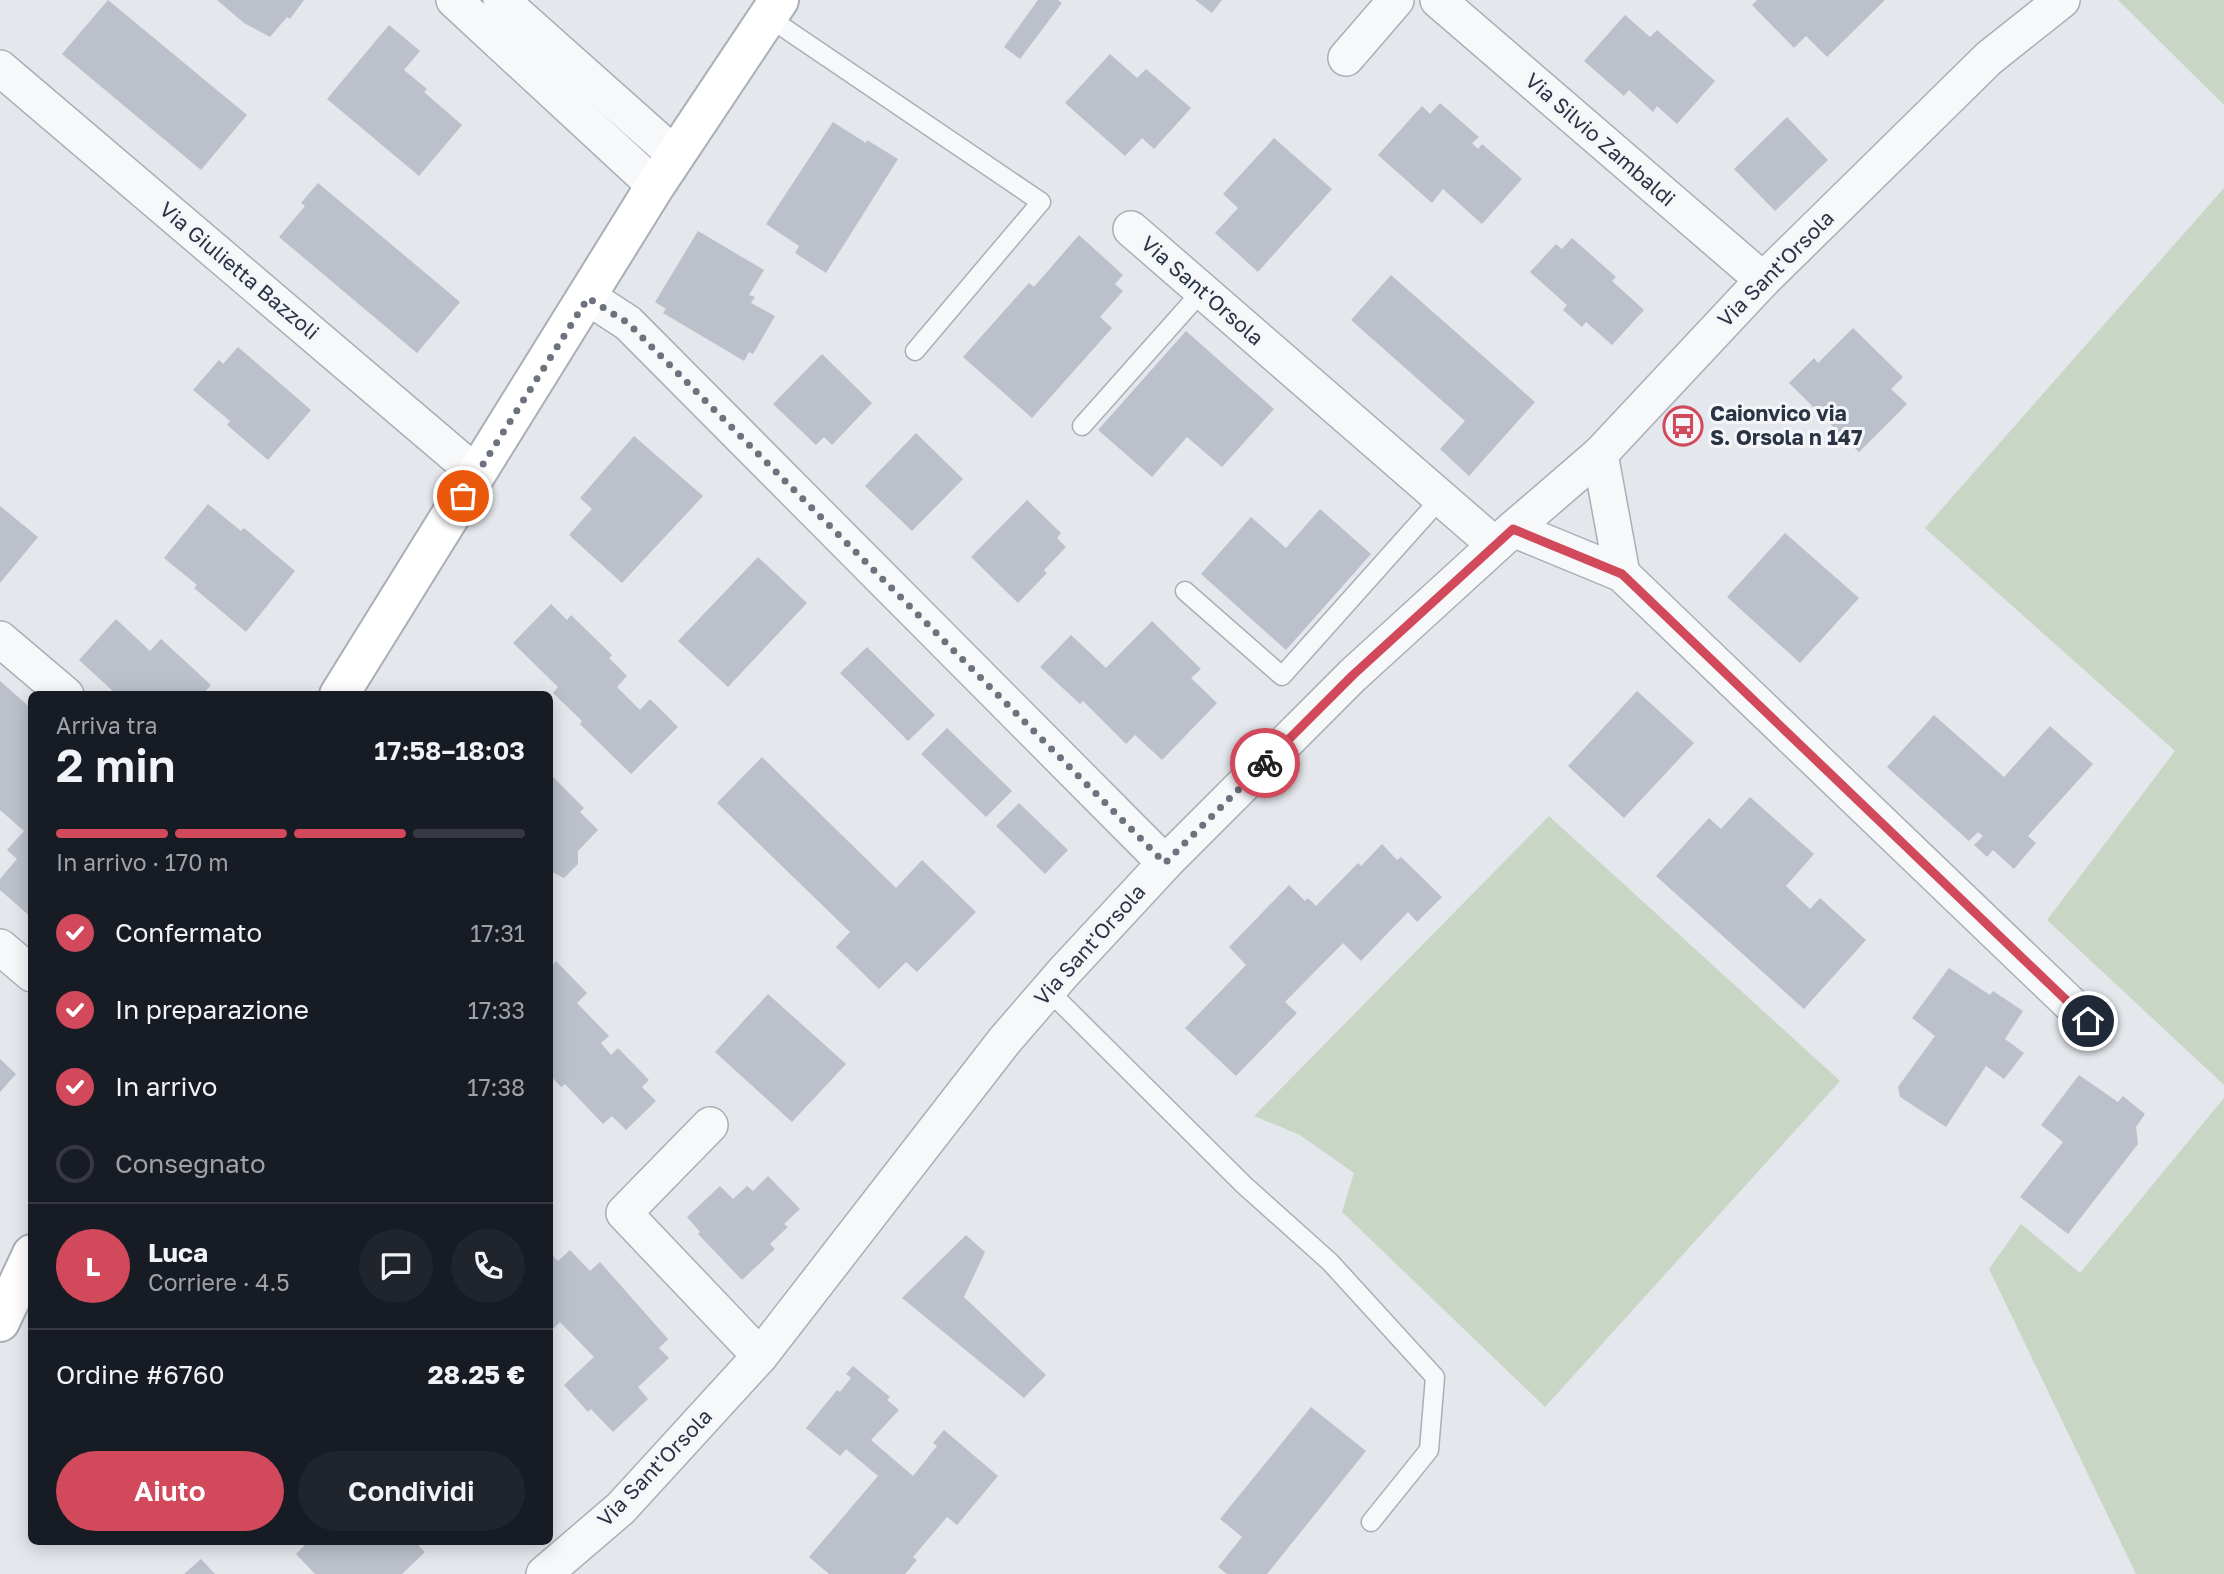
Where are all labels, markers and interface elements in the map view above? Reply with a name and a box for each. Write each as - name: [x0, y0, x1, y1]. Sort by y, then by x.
- street label: Via Silvio Zambaldi: [1520, 67, 1681, 211]
- street label: Via Giulietta Bazzoli: [154, 196, 325, 345]
- street label: Via Sant'Orsola: [1712, 205, 1839, 332]
- street label: Via Sant'Orsola: [1136, 230, 1269, 351]
- place label: Caionvico via S. Orsola n 147: [1710, 400, 1862, 450]
- bus stop icon: Caionvico via S. Orsola n 147: [1662, 405, 1704, 447]
- pin: [433, 466, 493, 526]
- icon: bag: [444, 477, 482, 515]
- text: Arriva tra: [56, 711, 157, 739]
- courier: [1230, 728, 1300, 798]
- text: 17:58–18:03: [374, 735, 525, 766]
- text: 2 min: [56, 737, 176, 792]
- icon: bike: [1246, 744, 1284, 782]
- text: In arrivo · 170 m: [56, 848, 229, 876]
- street label: Via Sant'Orsola: [1028, 878, 1150, 1010]
- icon: check: [56, 914, 94, 952]
- text: Confermato: [115, 917, 262, 948]
- text: 17:31: [470, 919, 525, 947]
- icon: check: [56, 991, 94, 1029]
- pin: [2058, 991, 2118, 1051]
- text: In preparazione: [115, 994, 309, 1025]
- text: 17:33: [468, 996, 525, 1024]
- icon: home: [2069, 1002, 2107, 1040]
- icon: check: [56, 1068, 94, 1106]
- text: In arrivo: [115, 1071, 217, 1102]
- text: 17:38: [467, 1073, 525, 1101]
- text: Consegnato: [115, 1148, 266, 1179]
- button: chat: [359, 1229, 433, 1303]
- button: phone: [451, 1229, 525, 1303]
- text: Luca: [148, 1237, 208, 1268]
- text: L: [86, 1251, 100, 1282]
- text: Corriere · 4.5: [148, 1268, 290, 1296]
- text: Ordine #6760: [56, 1359, 225, 1390]
- text: 28.25 €: [428, 1359, 525, 1390]
- street label: Via Sant'Orsola: [591, 1403, 717, 1532]
- button: Aiuto: [56, 1451, 284, 1531]
- button: Condividi: [298, 1451, 525, 1531]

